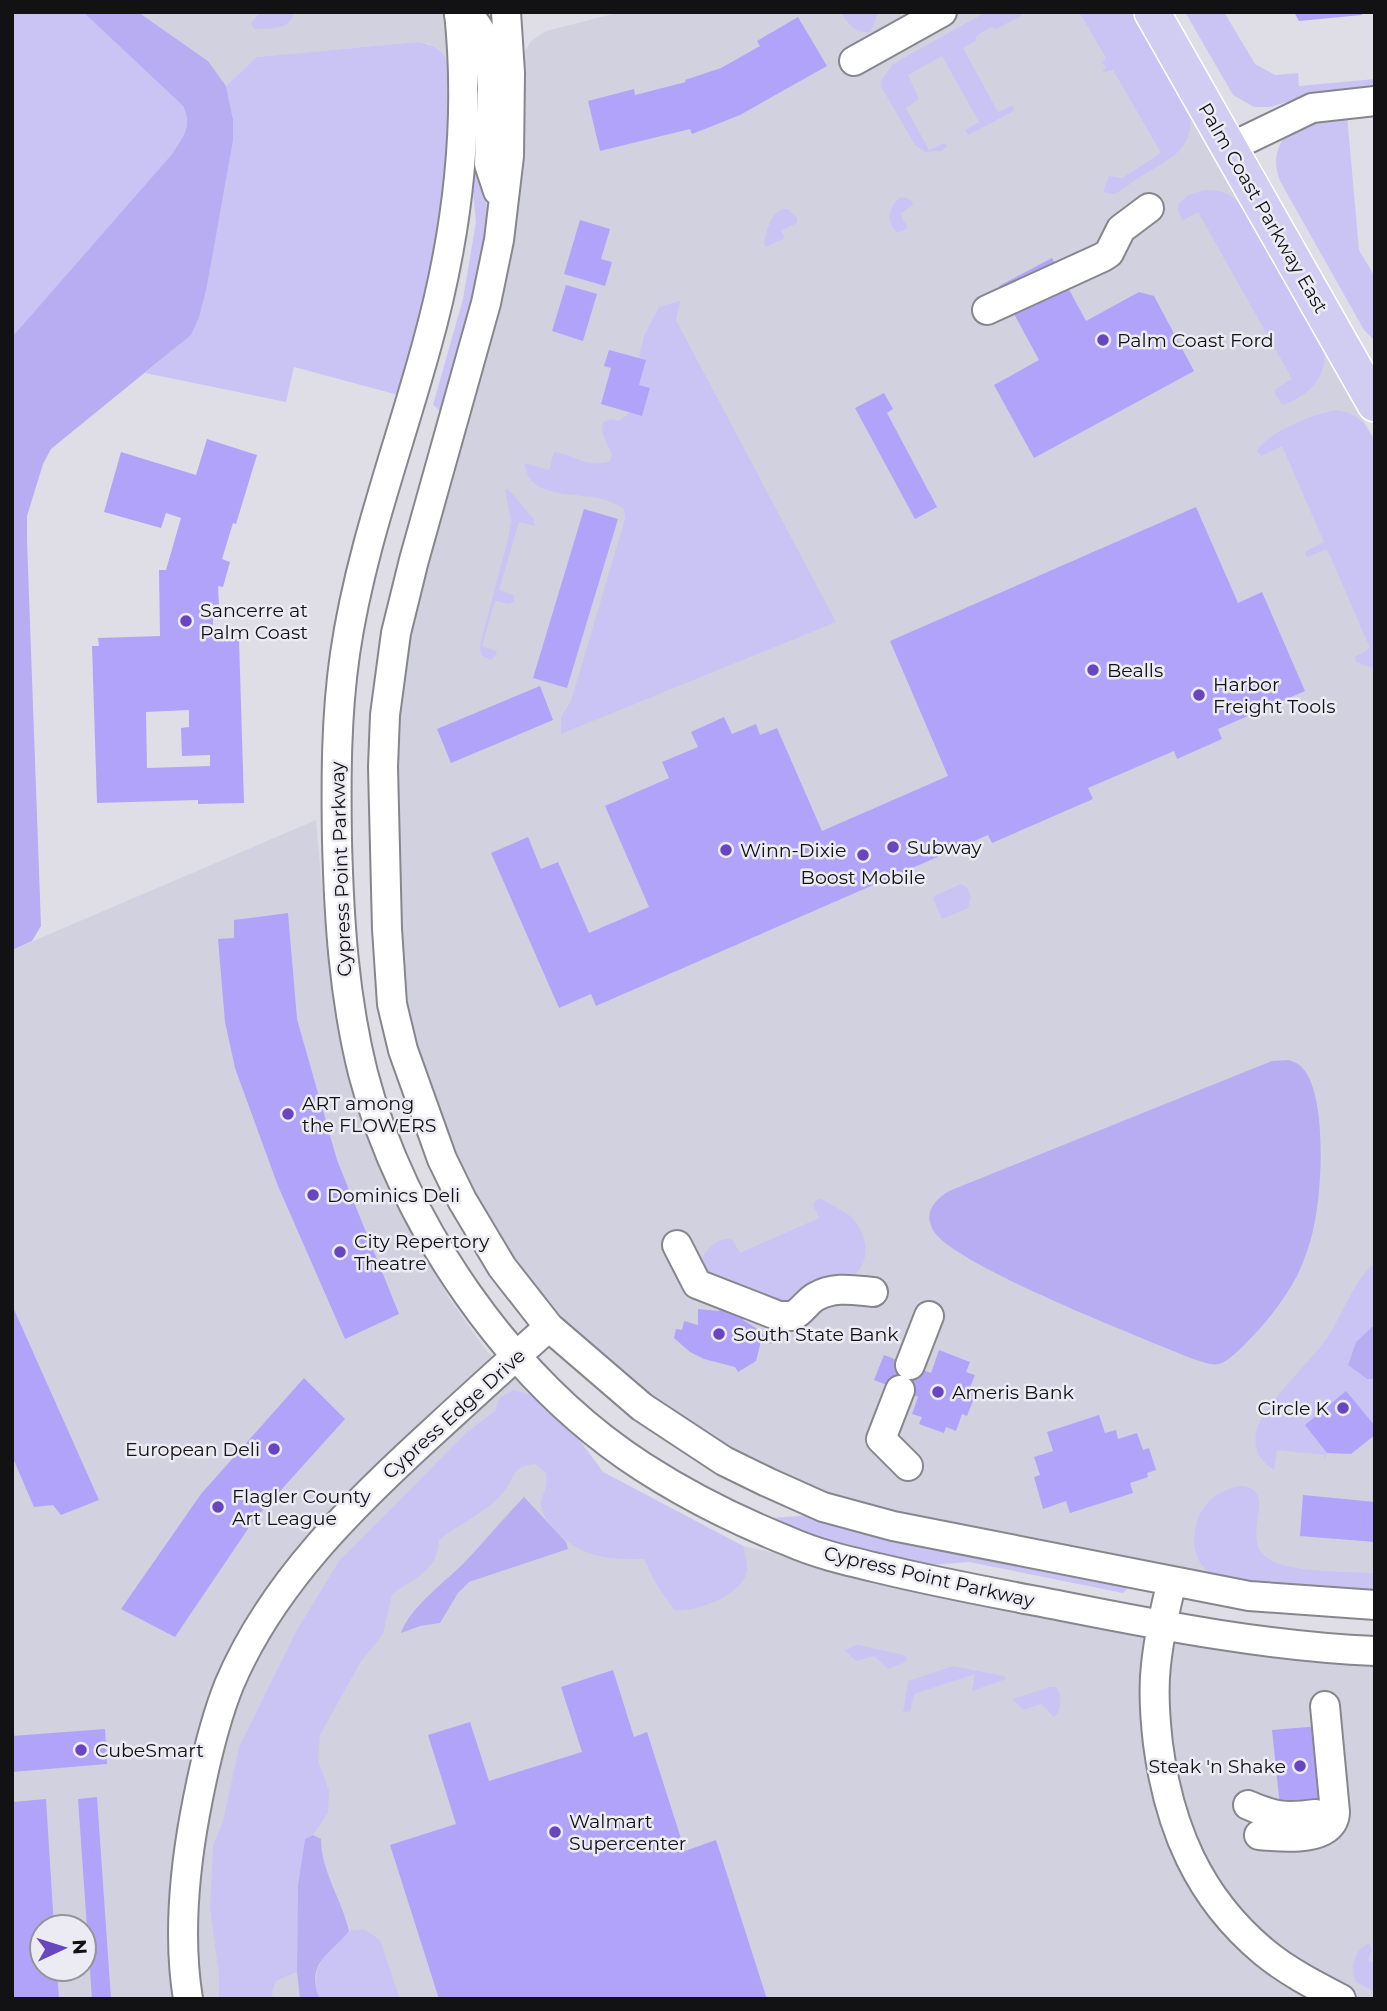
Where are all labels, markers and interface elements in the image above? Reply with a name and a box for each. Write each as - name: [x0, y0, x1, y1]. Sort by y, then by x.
- street label: Palm Coast Parkway East: [1193, 99, 1333, 317]
- place label: Palm Coast Ford: [1117, 329, 1274, 352]
- marker: Palm Coast Ford: [1095, 332, 1111, 348]
- place label: Sancerre at Palm Coast: [200, 599, 308, 644]
- marker: Sancerre at Palm Coast: [178, 613, 194, 629]
- place label: Bealls: [1107, 659, 1163, 682]
- marker: Bealls: [1085, 662, 1101, 678]
- place label: Harbor Freight Tools: [1213, 673, 1335, 718]
- marker: Harbor Freight Tools: [1191, 687, 1207, 703]
- street label: Cypress Point Parkway: [326, 760, 356, 977]
- place label: Subway: [907, 836, 982, 859]
- place label: Winn-Dixie: [740, 839, 846, 862]
- marker: Subway: [885, 839, 901, 855]
- marker: Winn-Dixie: [718, 842, 734, 858]
- marker: Boost Mobile: [855, 847, 871, 863]
- place label: Boost Mobile: [801, 866, 925, 889]
- place label: ART among the FLOWERS: [302, 1092, 436, 1137]
- marker: ART among the FLOWERS: [280, 1106, 296, 1122]
- place label: Dominics Deli: [327, 1184, 460, 1207]
- marker: Dominics Deli: [305, 1187, 321, 1203]
- place label: City Repertory Theatre: [354, 1230, 490, 1275]
- marker: City Repertory Theatre: [332, 1244, 348, 1260]
- place label: South State Bank: [733, 1323, 899, 1346]
- marker: South State Bank: [711, 1326, 727, 1342]
- street label: Cypress Edge Drive: [378, 1344, 530, 1484]
- place label: Ameris Bank: [952, 1381, 1074, 1404]
- marker: Ameris Bank: [930, 1384, 946, 1400]
- place label: Circle K: [1257, 1397, 1329, 1420]
- marker: Circle K: [1335, 1400, 1351, 1416]
- place label: European Deli: [125, 1438, 260, 1461]
- marker: European Deli: [266, 1441, 282, 1457]
- place label: Flagler County Art League: [232, 1485, 371, 1530]
- marker: Flagler County Art League: [210, 1499, 226, 1515]
- street label: Cypress Point Parkway: [822, 1542, 1037, 1613]
- place label: CubeSmart: [95, 1739, 204, 1762]
- marker: CubeSmart: [73, 1742, 89, 1758]
- place label: Steak 'n Shake: [1148, 1755, 1286, 1778]
- marker: Steak 'n Shake: [1292, 1758, 1308, 1774]
- place label: Walmart Supercenter: [569, 1810, 687, 1855]
- marker: Walmart Supercenter: [547, 1824, 563, 1840]
- north arrow: [28, 1913, 98, 1983]
- text: N: [67, 1938, 91, 1955]

